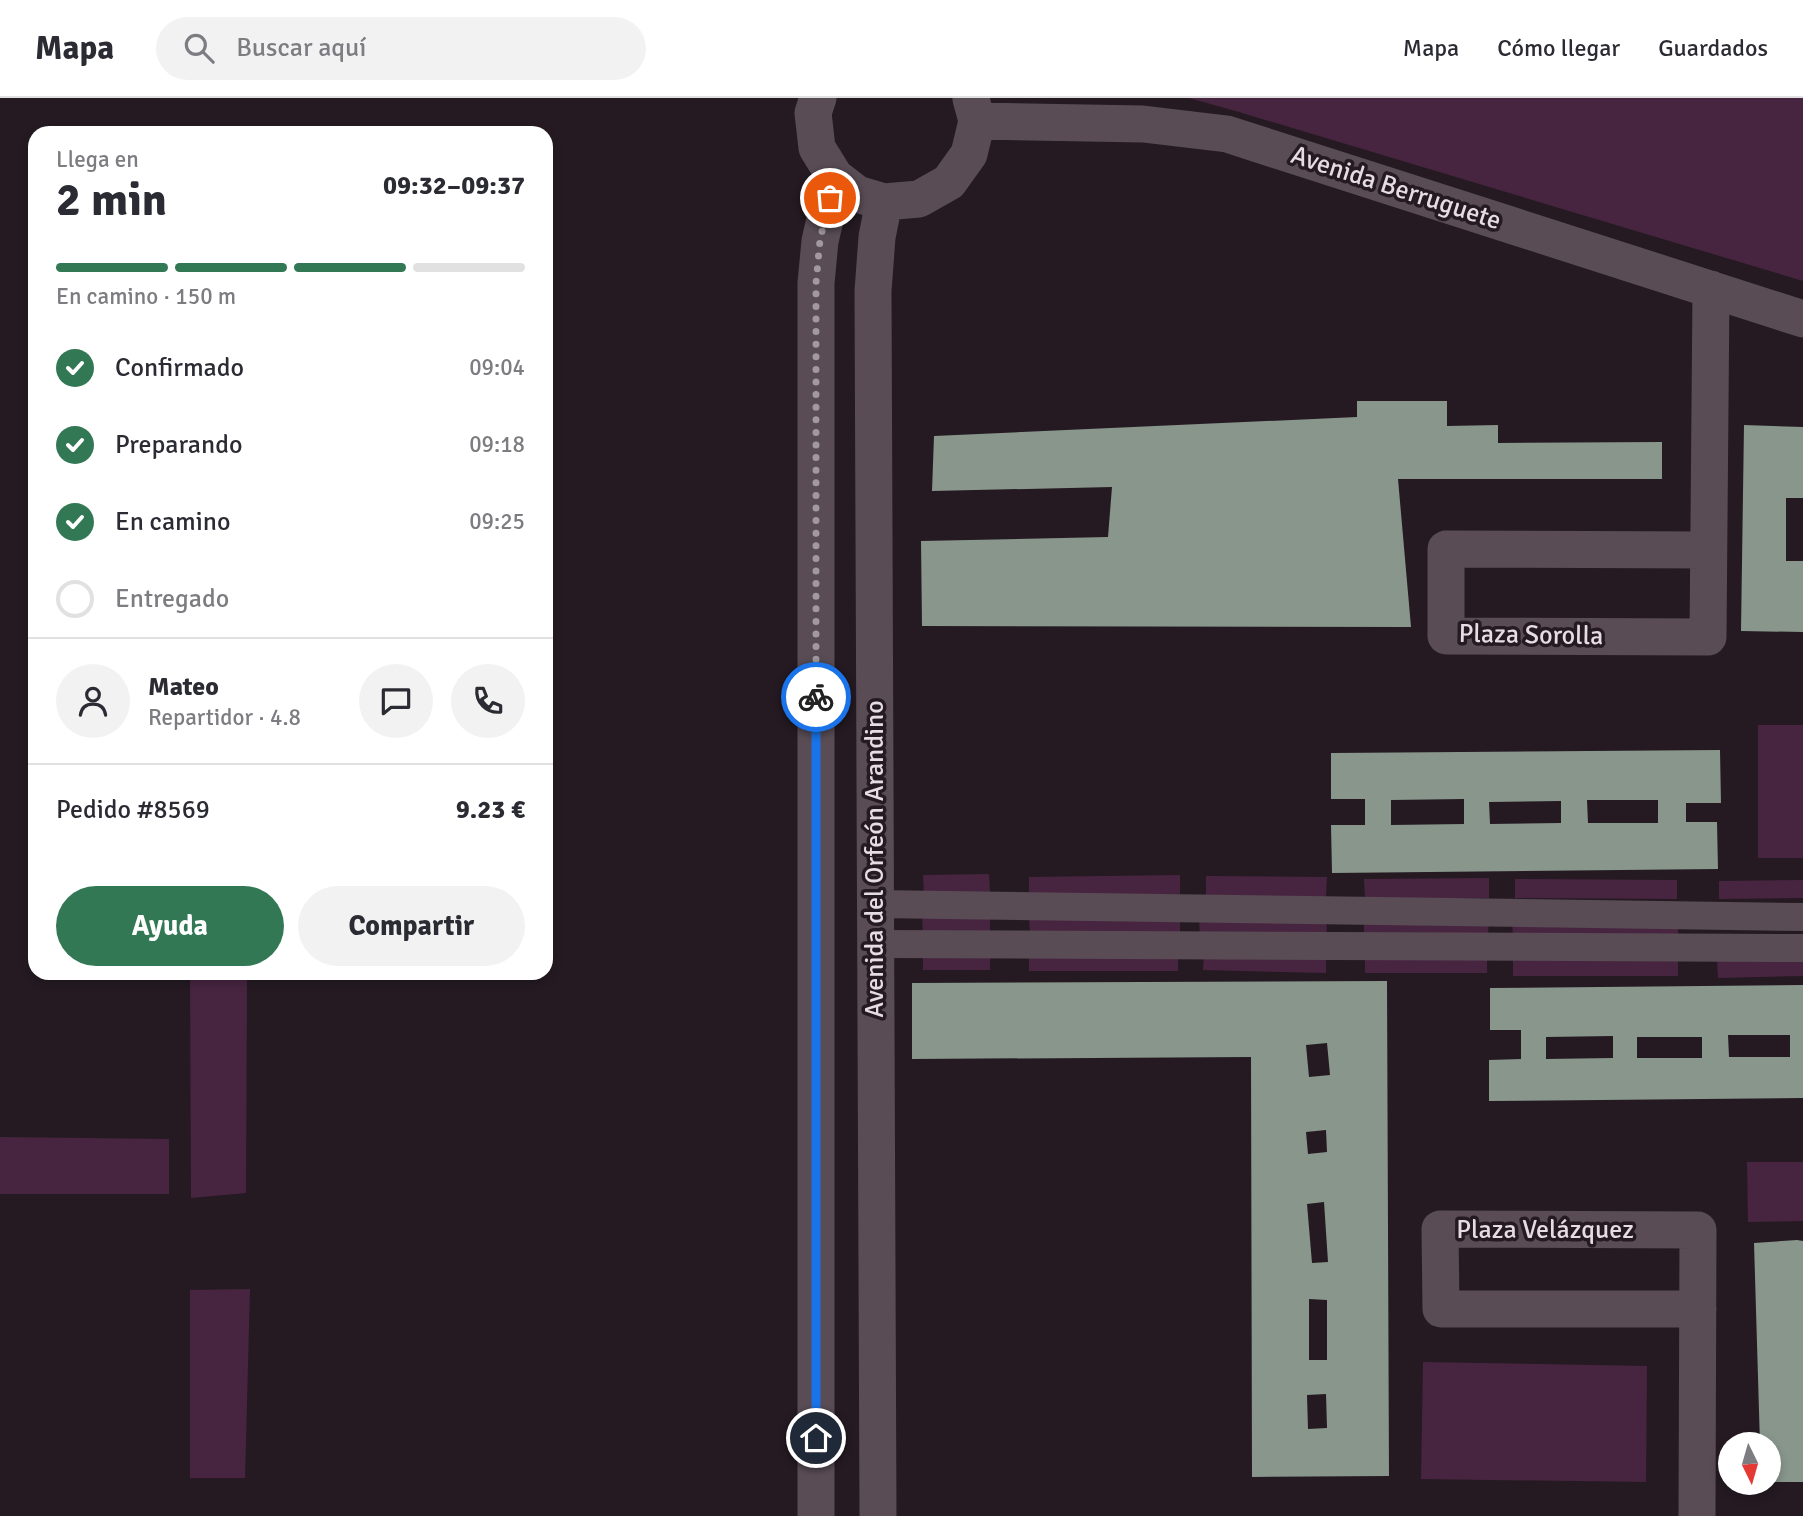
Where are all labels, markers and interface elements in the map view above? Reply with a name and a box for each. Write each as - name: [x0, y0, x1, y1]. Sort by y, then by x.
- search box: [156, 17, 646, 80]
- text: Mapa: [35, 28, 114, 69]
- icon: search: [180, 29, 218, 67]
- text: Buscar aquí: [236, 32, 366, 64]
- text: Mapa: [1403, 33, 1459, 63]
- text: Cómo llegar: [1497, 33, 1620, 63]
- text: Guardados: [1658, 33, 1768, 63]
- street label: Avenida Berruguete: [1287, 139, 1505, 237]
- text: Llega en: [56, 145, 139, 174]
- pin: [800, 168, 860, 228]
- text: 09:32–09:37: [383, 170, 525, 202]
- text: 2 min: [56, 172, 167, 228]
- icon: bag: [811, 179, 849, 217]
- text: En camino · 150 m: [56, 282, 236, 311]
- icon: check: [56, 349, 94, 387]
- text: Confirmado: [115, 352, 244, 384]
- text: 09:04: [469, 353, 525, 382]
- icon: check: [56, 426, 94, 464]
- text: Preparando: [115, 429, 242, 461]
- text: 09:18: [469, 430, 525, 459]
- icon: check: [56, 503, 94, 541]
- text: En camino: [115, 506, 231, 538]
- text: 09:25: [469, 507, 525, 536]
- text: Entregado: [115, 583, 229, 615]
- street label: Plaza Sorolla: [1458, 618, 1604, 652]
- courier: [781, 662, 851, 732]
- button: person: [56, 664, 130, 738]
- button: chat: [359, 664, 433, 738]
- button: phone: [451, 664, 525, 738]
- text: Mateo: [148, 671, 219, 703]
- icon: bike: [797, 678, 835, 716]
- street label: Avenida del Orfeón Arandino: [859, 700, 891, 1018]
- text: Repartidor · 4.8: [148, 703, 301, 732]
- text: Pedido #8569: [56, 794, 210, 826]
- text: 9.23 €: [456, 794, 525, 826]
- button: Ayuda: [56, 886, 284, 966]
- button: Compartir: [298, 886, 525, 966]
- street label: Plaza Velázquez: [1456, 1214, 1634, 1246]
- pin: [786, 1408, 846, 1468]
- icon: home: [797, 1419, 835, 1457]
- north arrow: [1718, 1432, 1782, 1494]
- map controls: [1718, 1432, 1781, 1495]

